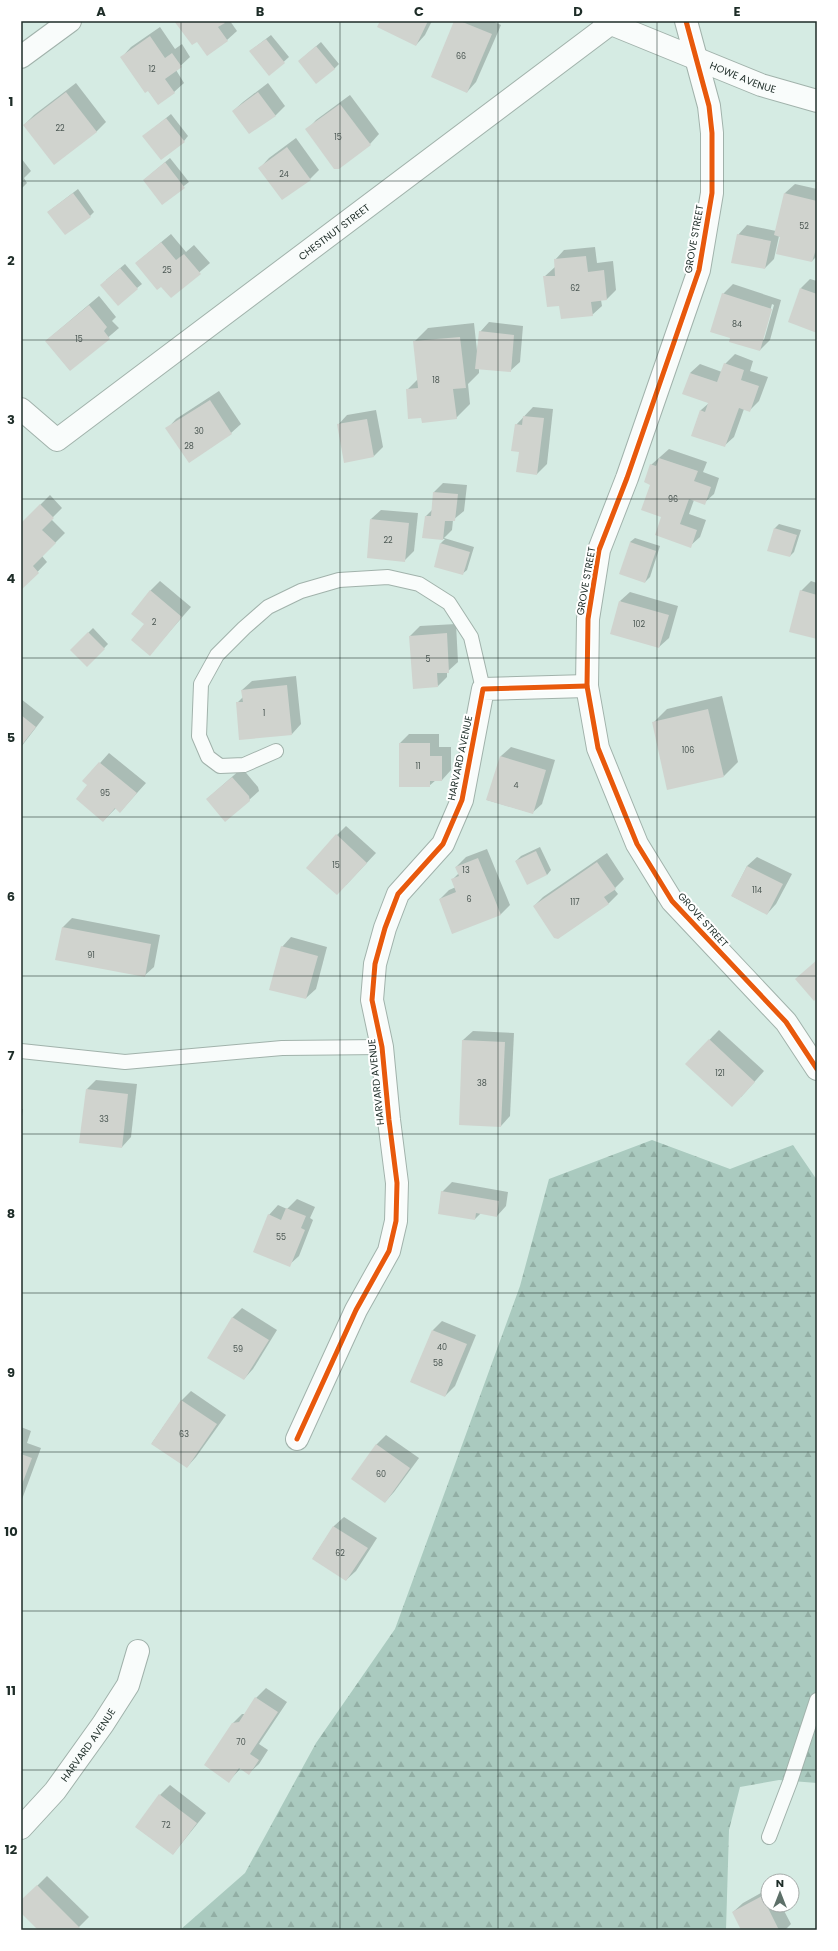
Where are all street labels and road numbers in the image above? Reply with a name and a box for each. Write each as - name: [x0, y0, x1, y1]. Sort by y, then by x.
- street label: HOWE AVENUE: [708, 57, 778, 96]
- street label: CHESTNUT STREET: [295, 199, 373, 264]
- street label: GROVE STREET: [681, 203, 708, 274]
- street label: GROVE STREET: [573, 545, 600, 616]
- street label: HARVARD AVENUE: [444, 714, 476, 802]
- street label: GROVE STREET: [674, 889, 732, 951]
- street label: HARVARD AVENUE: [364, 1038, 388, 1126]
- street label: HARVARD AVENUE: [57, 1705, 119, 1784]

